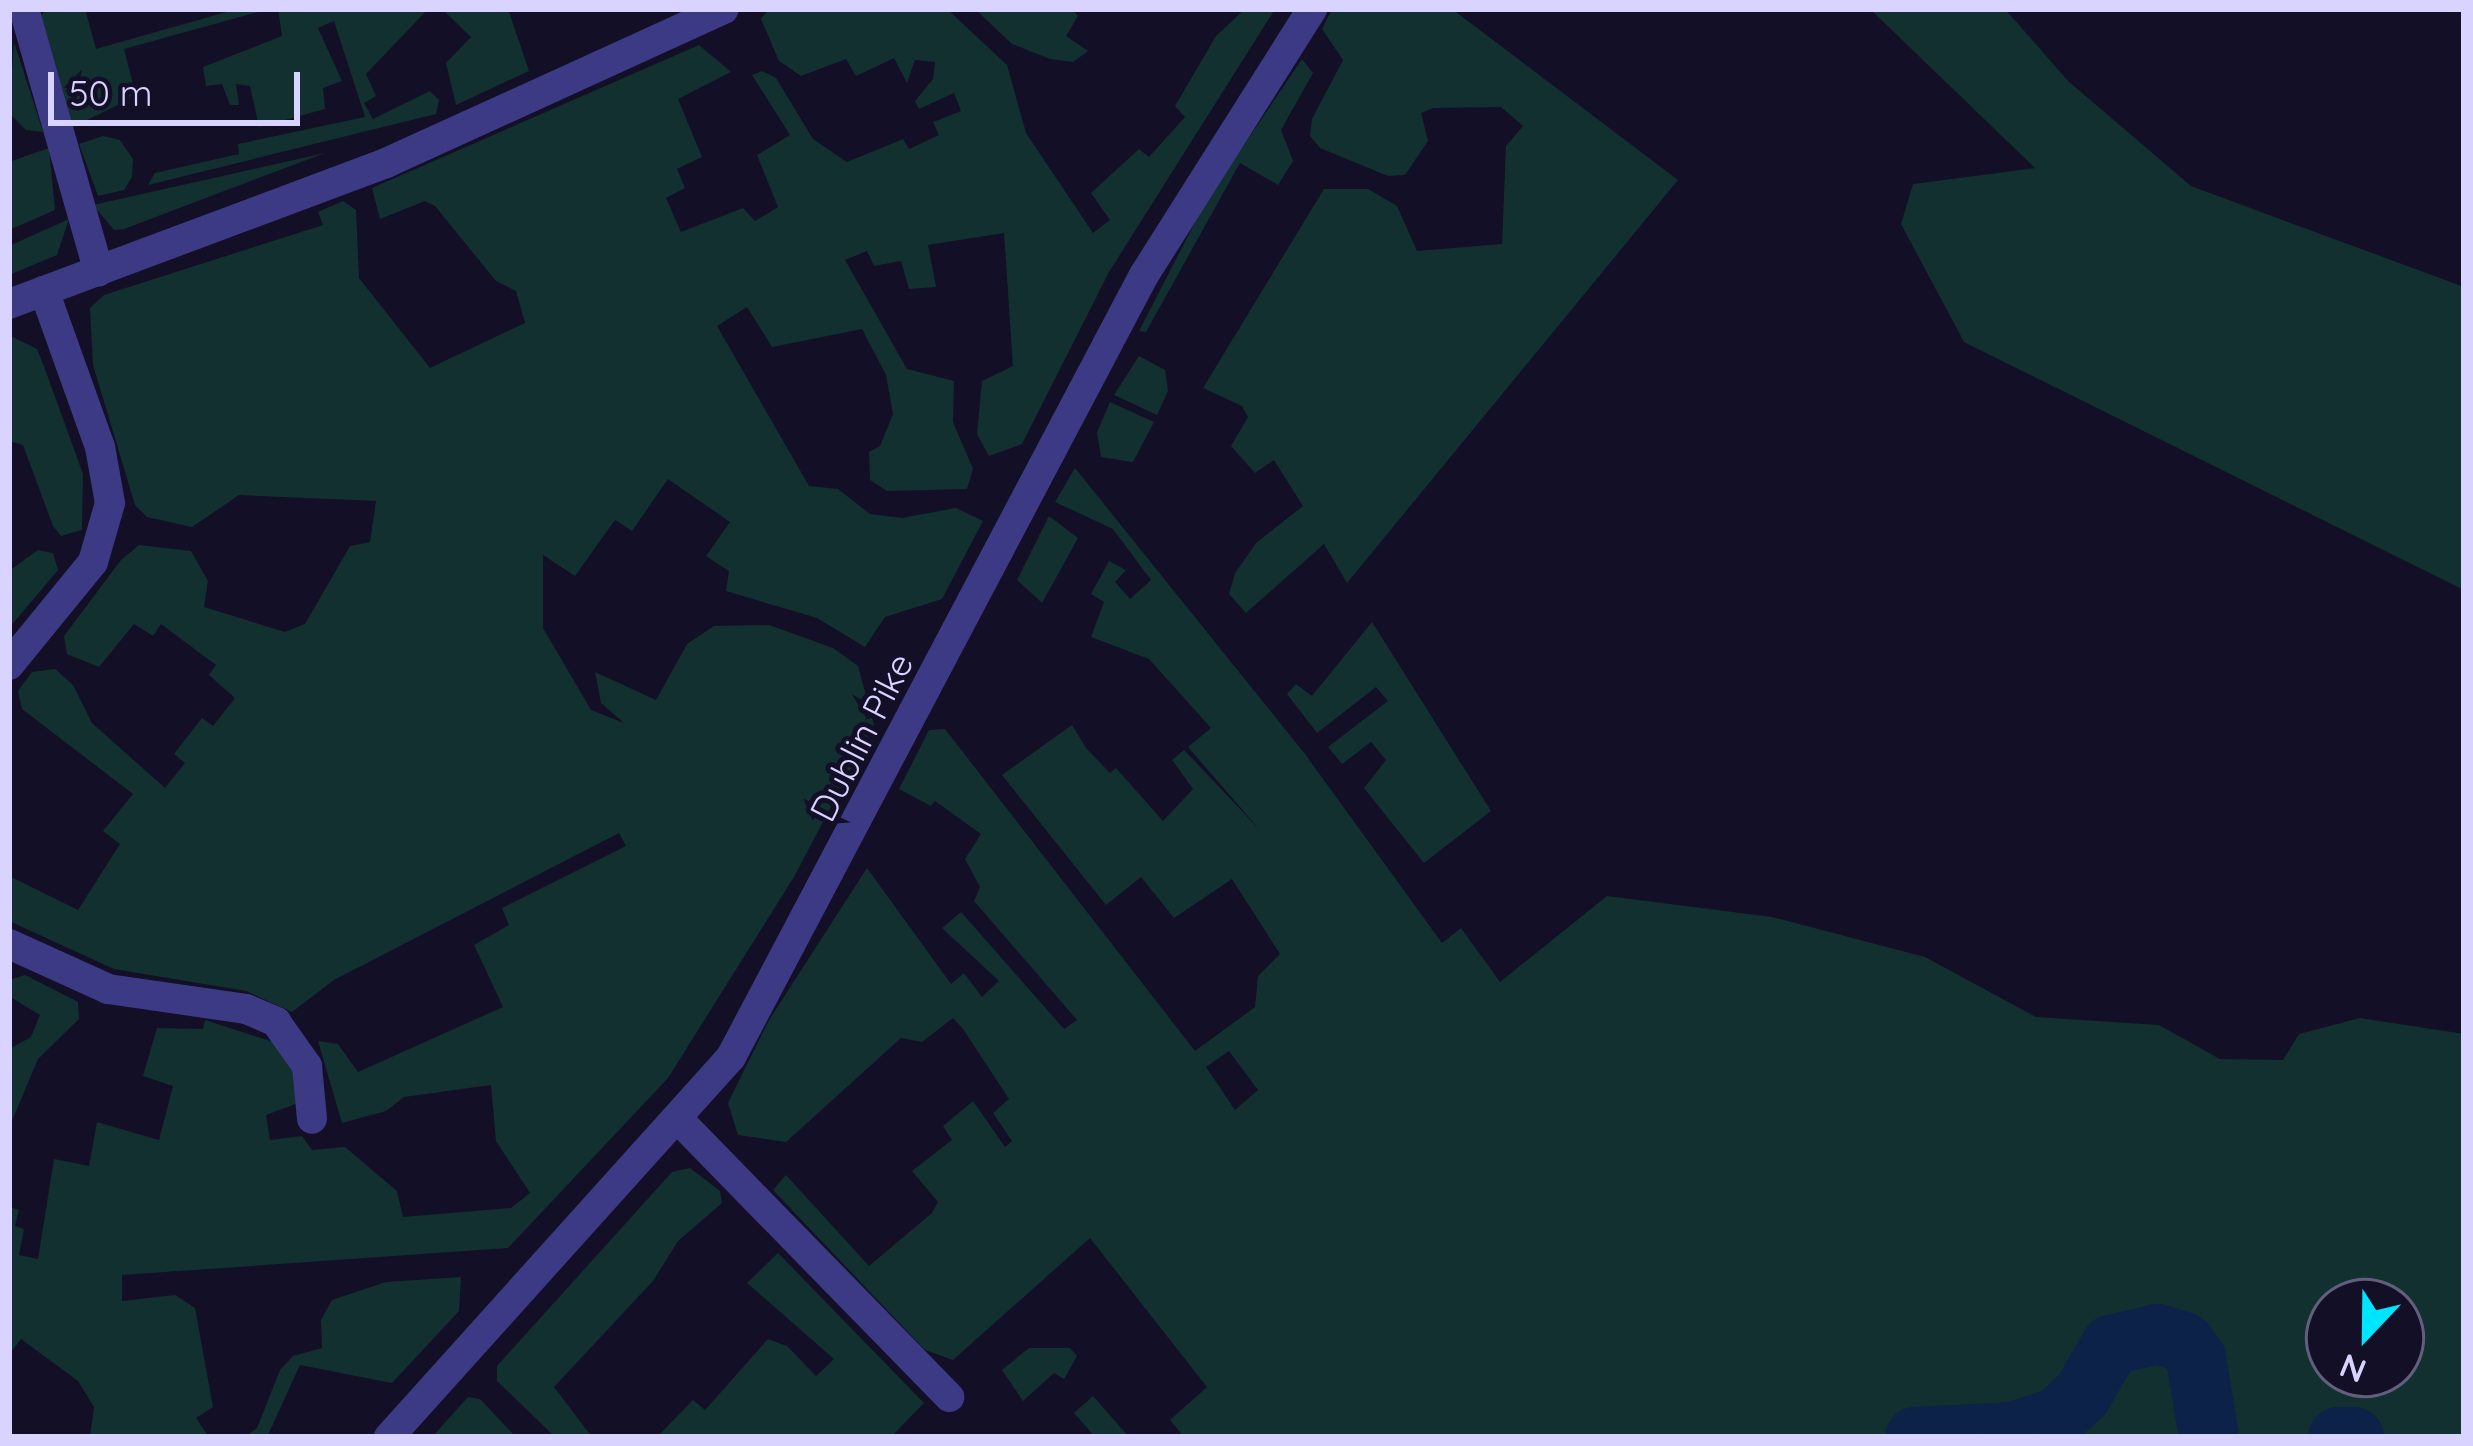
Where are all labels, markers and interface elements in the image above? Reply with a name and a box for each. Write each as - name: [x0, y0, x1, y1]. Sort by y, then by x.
- scale bar: [54, 48, 306, 122]
- text: 50 m: [69, 70, 153, 115]
- street label: Dublin Pike: [800, 646, 922, 828]
- north arrow: [2305, 1278, 2425, 1398]
- text: N: [2334, 1346, 2371, 1393]

